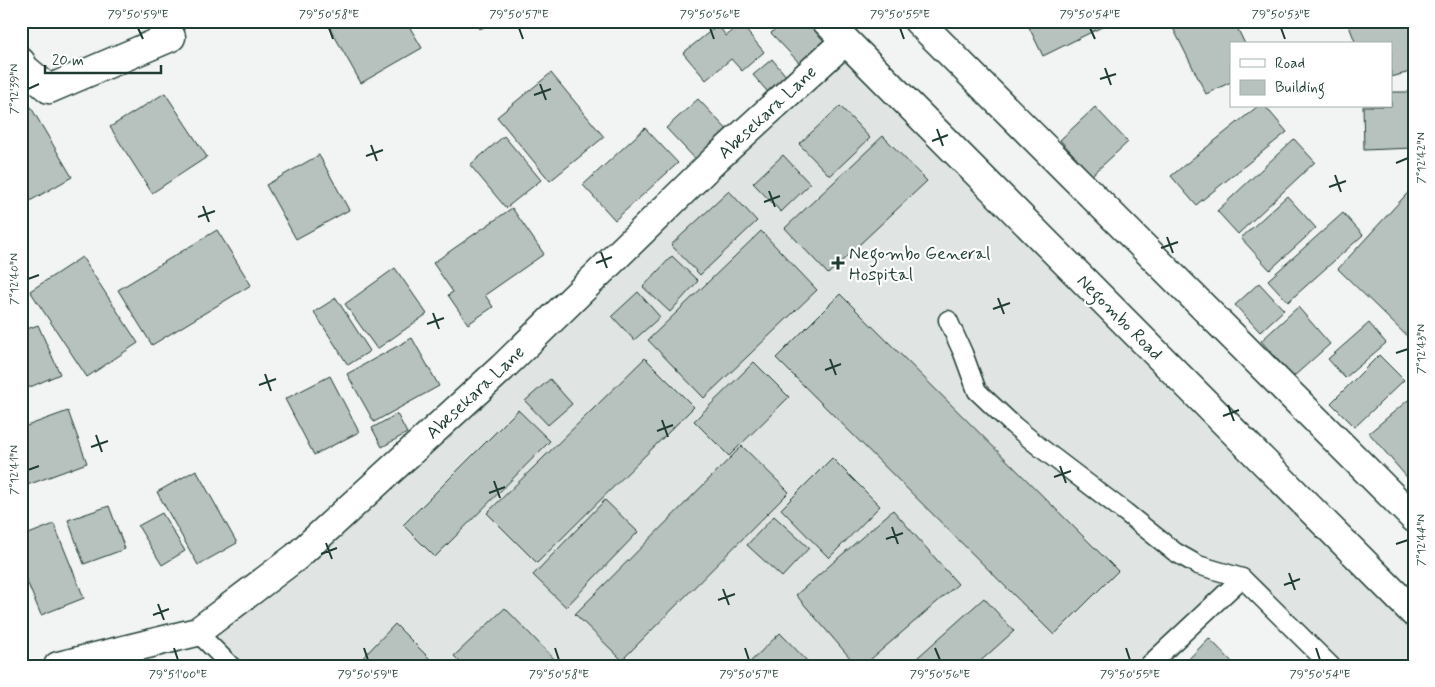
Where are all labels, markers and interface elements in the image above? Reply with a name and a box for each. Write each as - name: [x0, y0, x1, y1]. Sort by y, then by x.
- text: 79°50'59"E: [108, 7, 168, 23]
- text: 79°50'58"E: [299, 7, 359, 23]
- text: 79°50'57"E: [489, 7, 549, 23]
- text: 79°50'56"E: [680, 7, 740, 23]
- text: 79°50'55"E: [870, 7, 930, 23]
- text: 79°50'54"E: [1060, 7, 1120, 23]
- text: 79°50'53"E: [1252, 7, 1310, 23]
- scale bar: [45, 42, 161, 74]
- legend: [1230, 42, 1392, 108]
- text: 20 m: [52, 51, 84, 71]
- text: Road: [1275, 54, 1305, 74]
- street label: Abesekara Lane: [713, 61, 822, 165]
- text: 7°12'39"N: [7, 64, 23, 114]
- text: Building: [1275, 78, 1325, 99]
- text: 7°12'42"N: [1414, 132, 1430, 184]
- place label: Negombo General Hospital: [849, 242, 990, 287]
- text: 7°12'40"N: [7, 253, 23, 305]
- marker: Negombo General Hospital: [831, 256, 845, 270]
- street label: Negombo Road: [1070, 270, 1167, 367]
- text: 7°12'43"N: [1414, 324, 1430, 374]
- street label: Abesekara Lane: [421, 341, 530, 445]
- text: 7°12'41"N: [7, 445, 23, 495]
- text: 7°12'44"N: [1414, 514, 1430, 566]
- text: 79°51'00"E: [149, 667, 207, 683]
- text: 79°50'59"E: [338, 667, 398, 683]
- text: 79°50'58"E: [529, 667, 589, 683]
- text: 79°50'57"E: [719, 667, 779, 683]
- text: 79°50'56"E: [910, 667, 970, 683]
- text: 79°50'55"E: [1100, 667, 1160, 683]
- text: 79°50'54"E: [1290, 667, 1350, 683]

